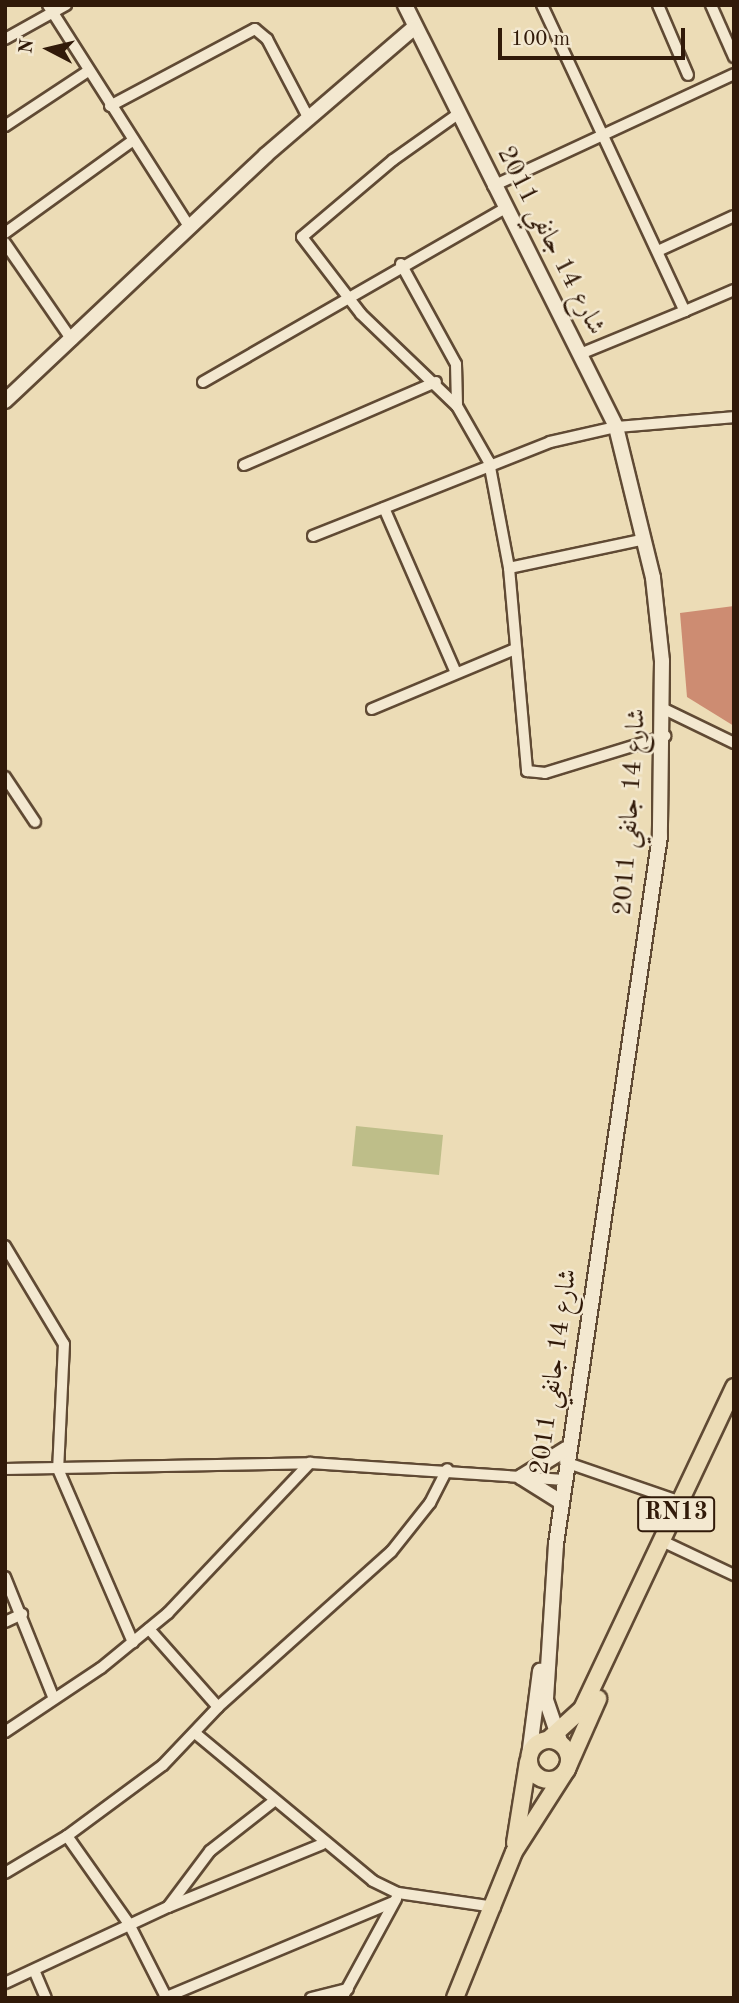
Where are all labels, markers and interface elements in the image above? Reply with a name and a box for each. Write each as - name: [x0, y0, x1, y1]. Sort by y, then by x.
- north arrow: [14, 14, 84, 84]
- scale bar: [501, 14, 688, 58]
- text: 100 m: [511, 29, 570, 50]
- text: N: [17, 38, 38, 55]
- street label: شارع 14 جانفي 2011: [489, 141, 611, 341]
- street label: شارع 14 جانفي 2011: [608, 707, 654, 917]
- street label: شارع 14 جانفي 2011: [525, 1267, 585, 1477]
- road number: RN13: [636, 1494, 716, 1534]

